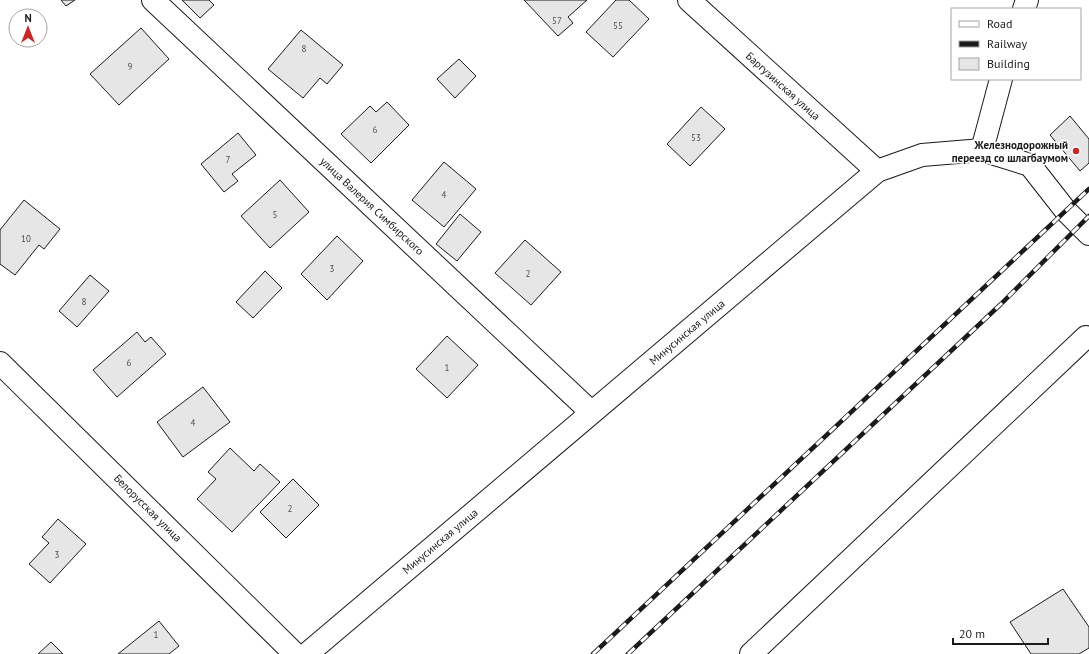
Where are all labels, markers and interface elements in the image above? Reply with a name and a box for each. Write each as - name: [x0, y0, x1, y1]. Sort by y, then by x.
- north arrow: [8, 8, 48, 48]
- legend: [951, 8, 1081, 80]
- text: N: [24, 11, 32, 25]
- house number: 57: [552, 15, 562, 26]
- text: Road: [987, 16, 1012, 31]
- house number: 55: [613, 20, 623, 31]
- text: Railway: [987, 36, 1027, 51]
- house number: 8: [302, 43, 307, 54]
- street label: Баргузинская улица: [743, 49, 823, 123]
- text: Building: [987, 56, 1030, 71]
- house number: 9: [128, 61, 133, 72]
- house number: 6: [373, 124, 378, 135]
- house number: 53: [691, 132, 701, 143]
- place label: Железнодорожный переезд со шлагбаумом: [952, 138, 1068, 165]
- marker: Железнодорожный переезд со шлагбаумом: [1071, 146, 1081, 156]
- house number: 7: [226, 154, 231, 165]
- street label: улица Валерия Симбирского: [317, 154, 427, 258]
- house number: 4: [442, 189, 447, 200]
- house number: 5: [273, 209, 278, 220]
- house number: 10: [21, 233, 31, 244]
- house number: 3: [330, 263, 335, 274]
- house number: 2: [526, 268, 531, 279]
- house number: 8: [82, 296, 87, 307]
- street label: Минусинская улица: [646, 296, 728, 368]
- house number: 6: [127, 357, 132, 368]
- house number: 1: [445, 362, 450, 373]
- house number: 4: [191, 417, 196, 428]
- street label: Белорусская улица: [111, 471, 185, 545]
- house number: 2: [288, 503, 293, 514]
- street label: Минусинская улица: [399, 505, 481, 577]
- house number: 3: [55, 549, 60, 560]
- scale bar: [953, 620, 1048, 646]
- text: 20 m: [959, 626, 985, 641]
- house number: 1: [154, 629, 159, 640]

